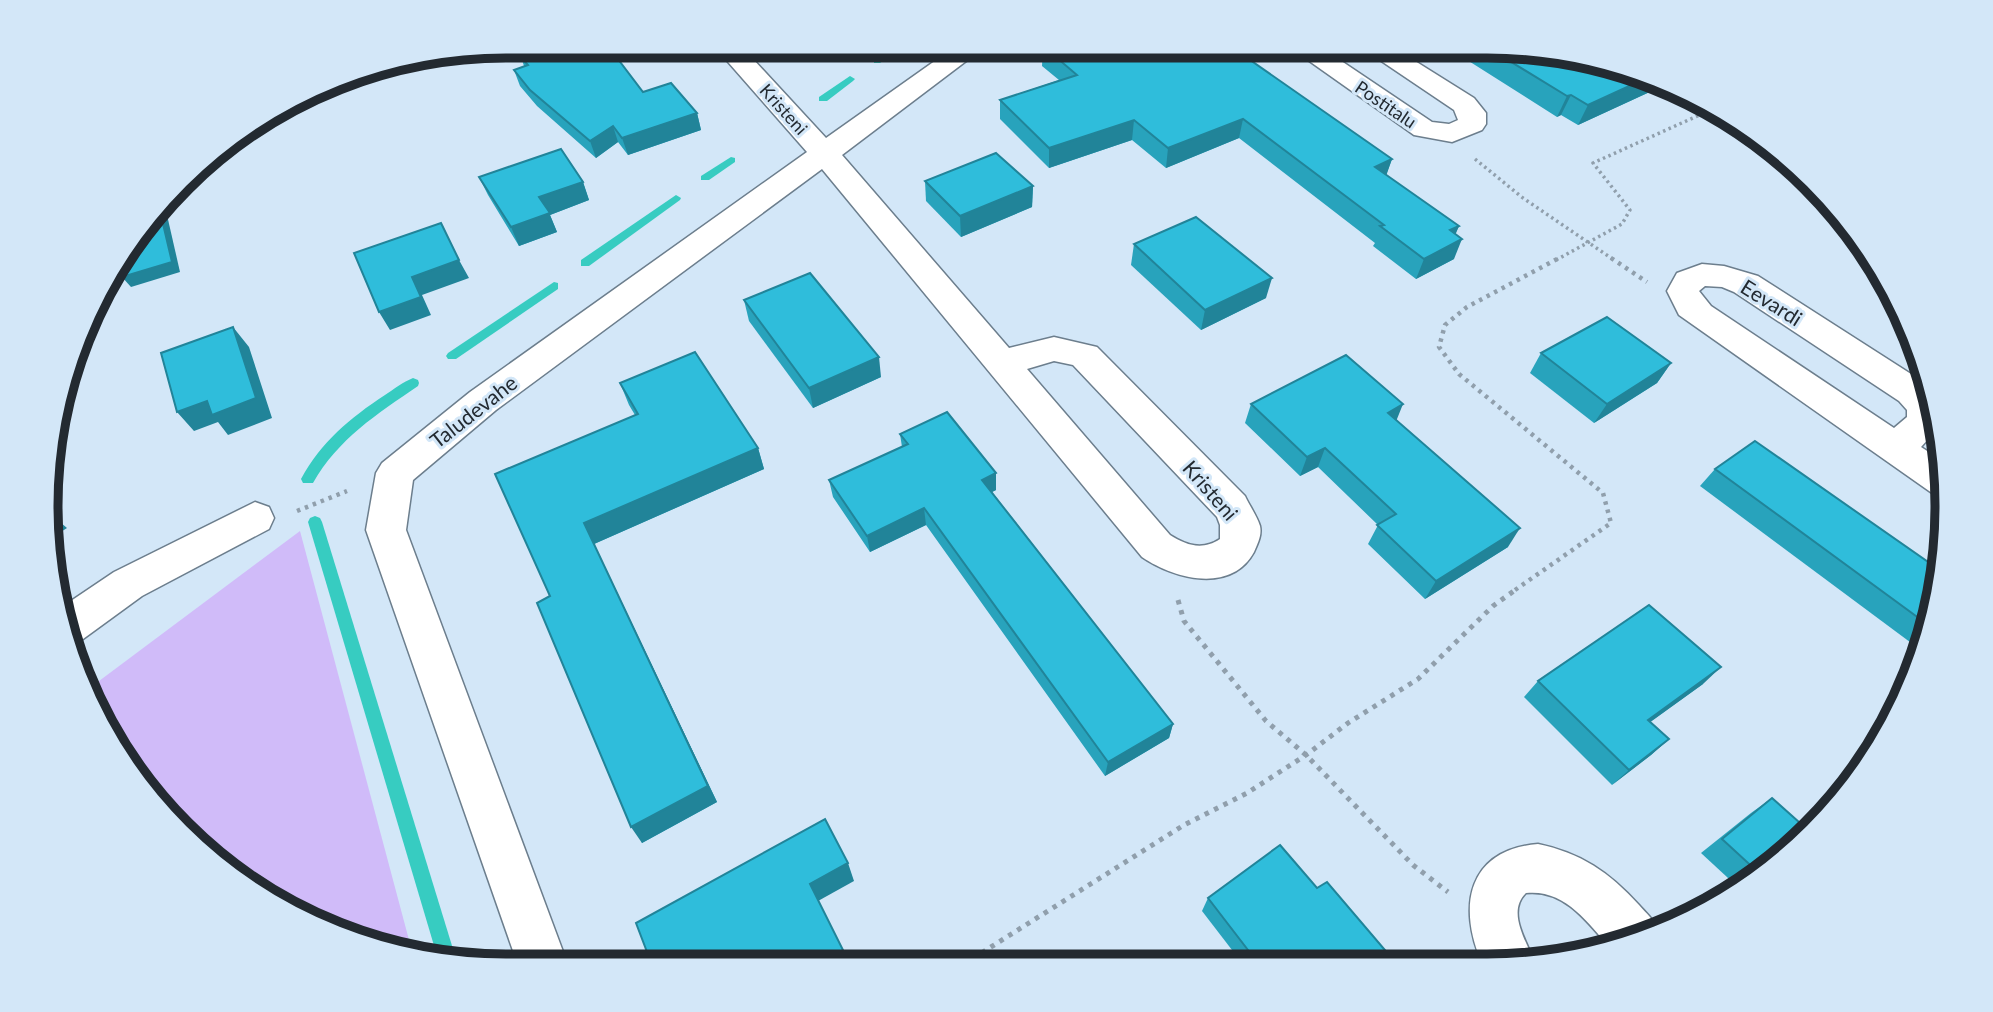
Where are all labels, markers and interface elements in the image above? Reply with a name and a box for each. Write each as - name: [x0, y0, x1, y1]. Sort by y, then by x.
- street label: Postitalu: [1351, 76, 1421, 132]
- street label: Kristeni: [755, 79, 813, 139]
- street label: Eevardi: [1737, 273, 1807, 331]
- street label: Taludevahe: [424, 369, 522, 453]
- street label: Kristeni: [1178, 455, 1244, 525]

